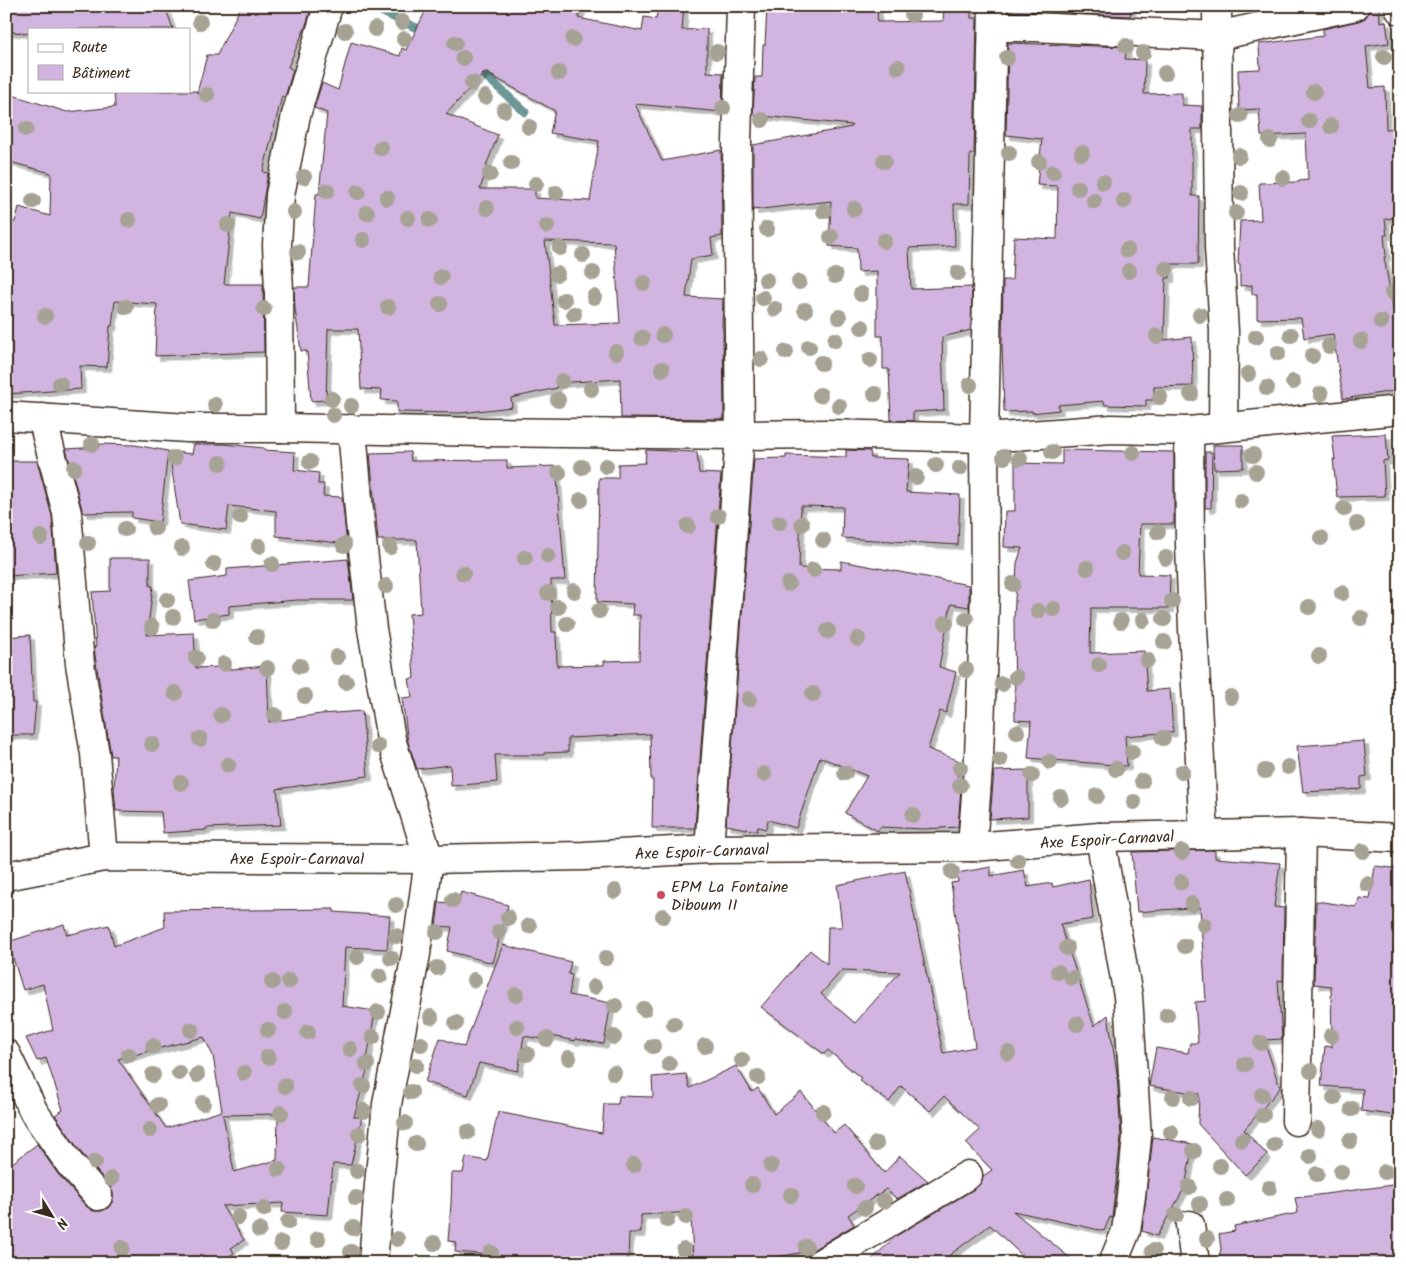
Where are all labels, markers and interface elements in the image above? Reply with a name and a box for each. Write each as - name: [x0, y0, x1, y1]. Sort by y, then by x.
- legend: [28, 28, 190, 92]
- text: Route: [72, 36, 108, 60]
- text: Bâtiment: [72, 62, 131, 86]
- street label: Axe Espoir-Carnaval: [1039, 824, 1175, 856]
- street label: Axe Espoir-Carnaval: [635, 838, 770, 867]
- street label: Axe Espoir-Carnaval: [230, 847, 364, 872]
- place label: EPM La Fontaine Diboum II: [671, 875, 788, 918]
- marker: EPM La Fontaine Diboum II: [655, 889, 667, 901]
- north arrow: [28, 1192, 78, 1242]
- text: N: [50, 1213, 73, 1233]

